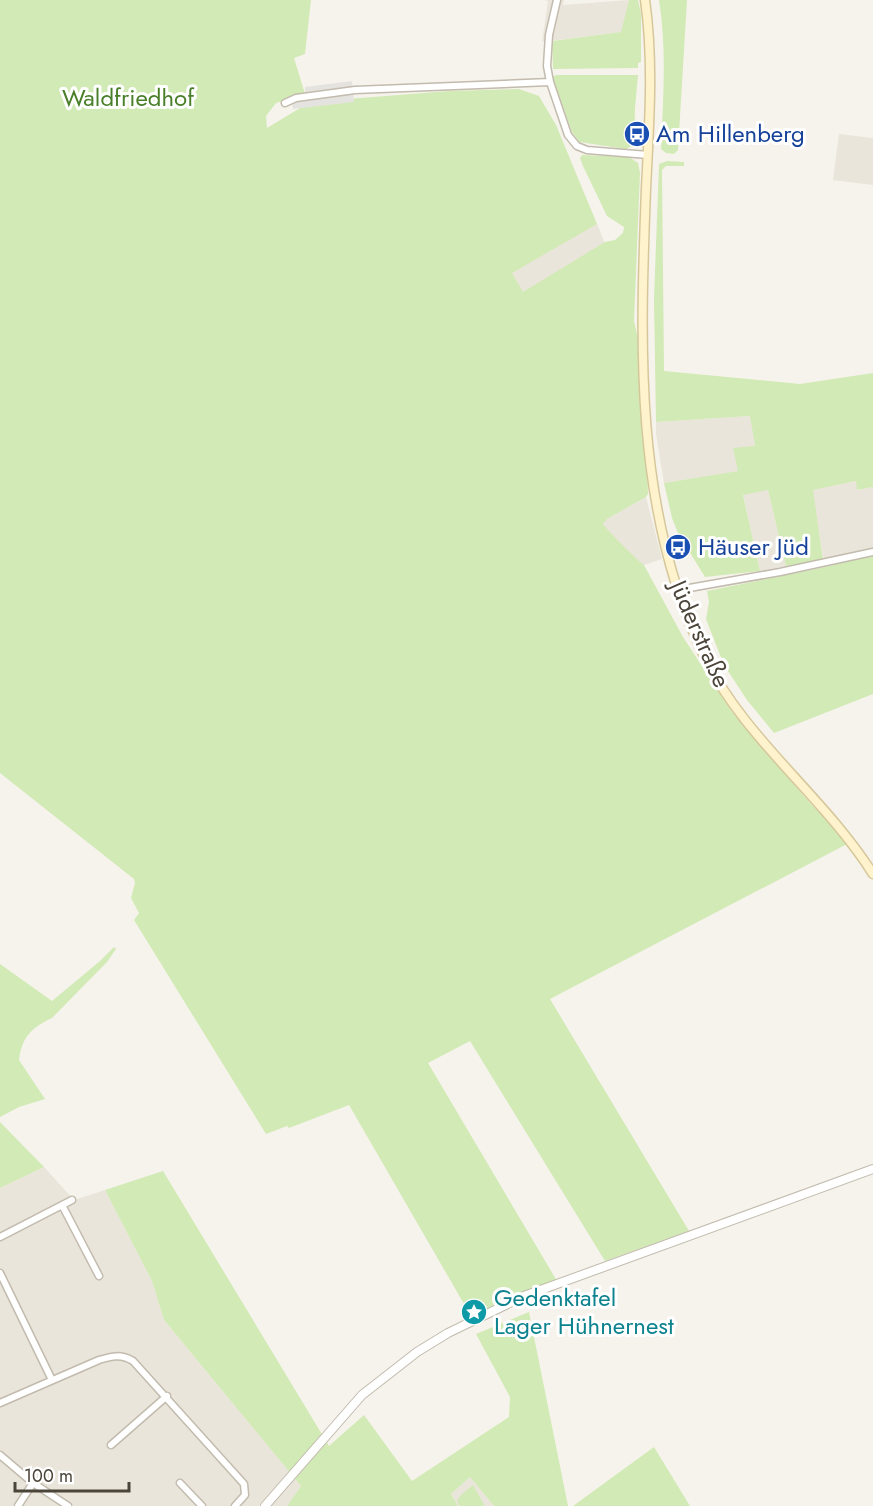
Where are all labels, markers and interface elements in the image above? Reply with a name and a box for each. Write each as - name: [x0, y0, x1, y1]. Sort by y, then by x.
- park label: Waldfriedhof: [62, 80, 195, 115]
- place label: Am Hillenberg: [656, 116, 805, 151]
- bus stop icon: Am Hillenberg: [622, 119, 652, 149]
- place label: Häuser Jüd: [698, 529, 809, 564]
- bus stop icon: Häuser Jüd: [663, 532, 693, 562]
- street label: Jüderstraße: [660, 572, 740, 693]
- place label: Gedenktafel Lager Hühnernest: [494, 1280, 674, 1343]
- place icon: Gedenktafel Lager Hühnernest: [459, 1297, 489, 1327]
- scale bar: [15, 1455, 129, 1493]
- text: 100 m: [24, 1463, 73, 1489]

